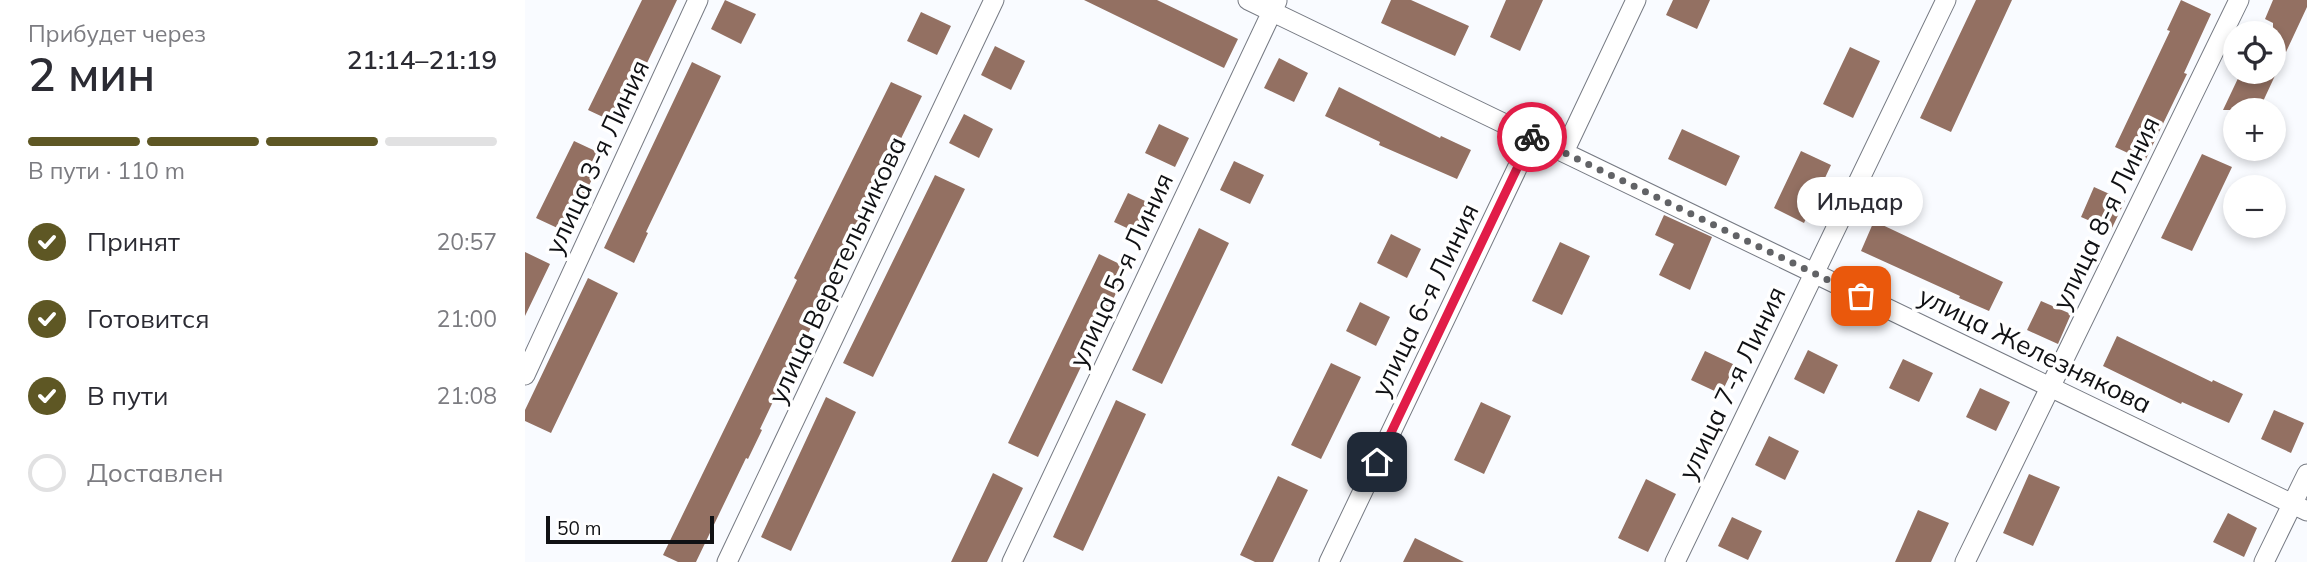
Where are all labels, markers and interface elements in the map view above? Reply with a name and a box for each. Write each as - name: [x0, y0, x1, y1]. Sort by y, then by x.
- text: Прибудет через: [28, 19, 206, 48]
- map controls: [2223, 21, 2286, 238]
- button: locate: [2223, 21, 2286, 84]
- text: 21:14–21:19: [347, 43, 497, 76]
- text: 2 мин: [28, 45, 155, 103]
- street label: улица 3-я Линия: [537, 54, 656, 259]
- button: +: [2223, 98, 2286, 161]
- courier: [1497, 102, 1567, 172]
- street label: улица 8-я Линия: [2044, 111, 2167, 315]
- icon: bike: [1513, 118, 1551, 156]
- street label: улица Веретельникова: [760, 131, 913, 409]
- text: В пути · 110 m: [28, 156, 185, 185]
- street label: улица 5-я Линия: [1061, 167, 1180, 372]
- button: −: [2223, 175, 2286, 238]
- callout: Ильдар: [1798, 177, 1924, 226]
- text: Ильдар: [1817, 187, 1903, 216]
- street label: улица 6-я Линия: [1363, 198, 1486, 402]
- icon: check: [28, 223, 66, 261]
- text: Принят: [87, 225, 180, 258]
- text: 20:57: [437, 227, 497, 256]
- pin: [1831, 266, 1891, 326]
- icon: bag: [1842, 277, 1880, 315]
- street label: улица Железнякова: [1913, 279, 2157, 420]
- street label: улица 7-я Линия: [1670, 281, 1793, 485]
- icon: check: [28, 300, 66, 338]
- text: Готовится: [87, 302, 210, 335]
- text: 21:00: [437, 304, 497, 333]
- icon: check: [28, 377, 66, 415]
- text: В пути: [87, 379, 168, 412]
- text: 21:08: [437, 381, 497, 410]
- pin: [1347, 432, 1407, 492]
- icon: home: [1358, 443, 1396, 481]
- text: Доставлен: [87, 456, 224, 489]
- scale bar: [546, 513, 714, 545]
- text: 50 m: [557, 516, 601, 540]

